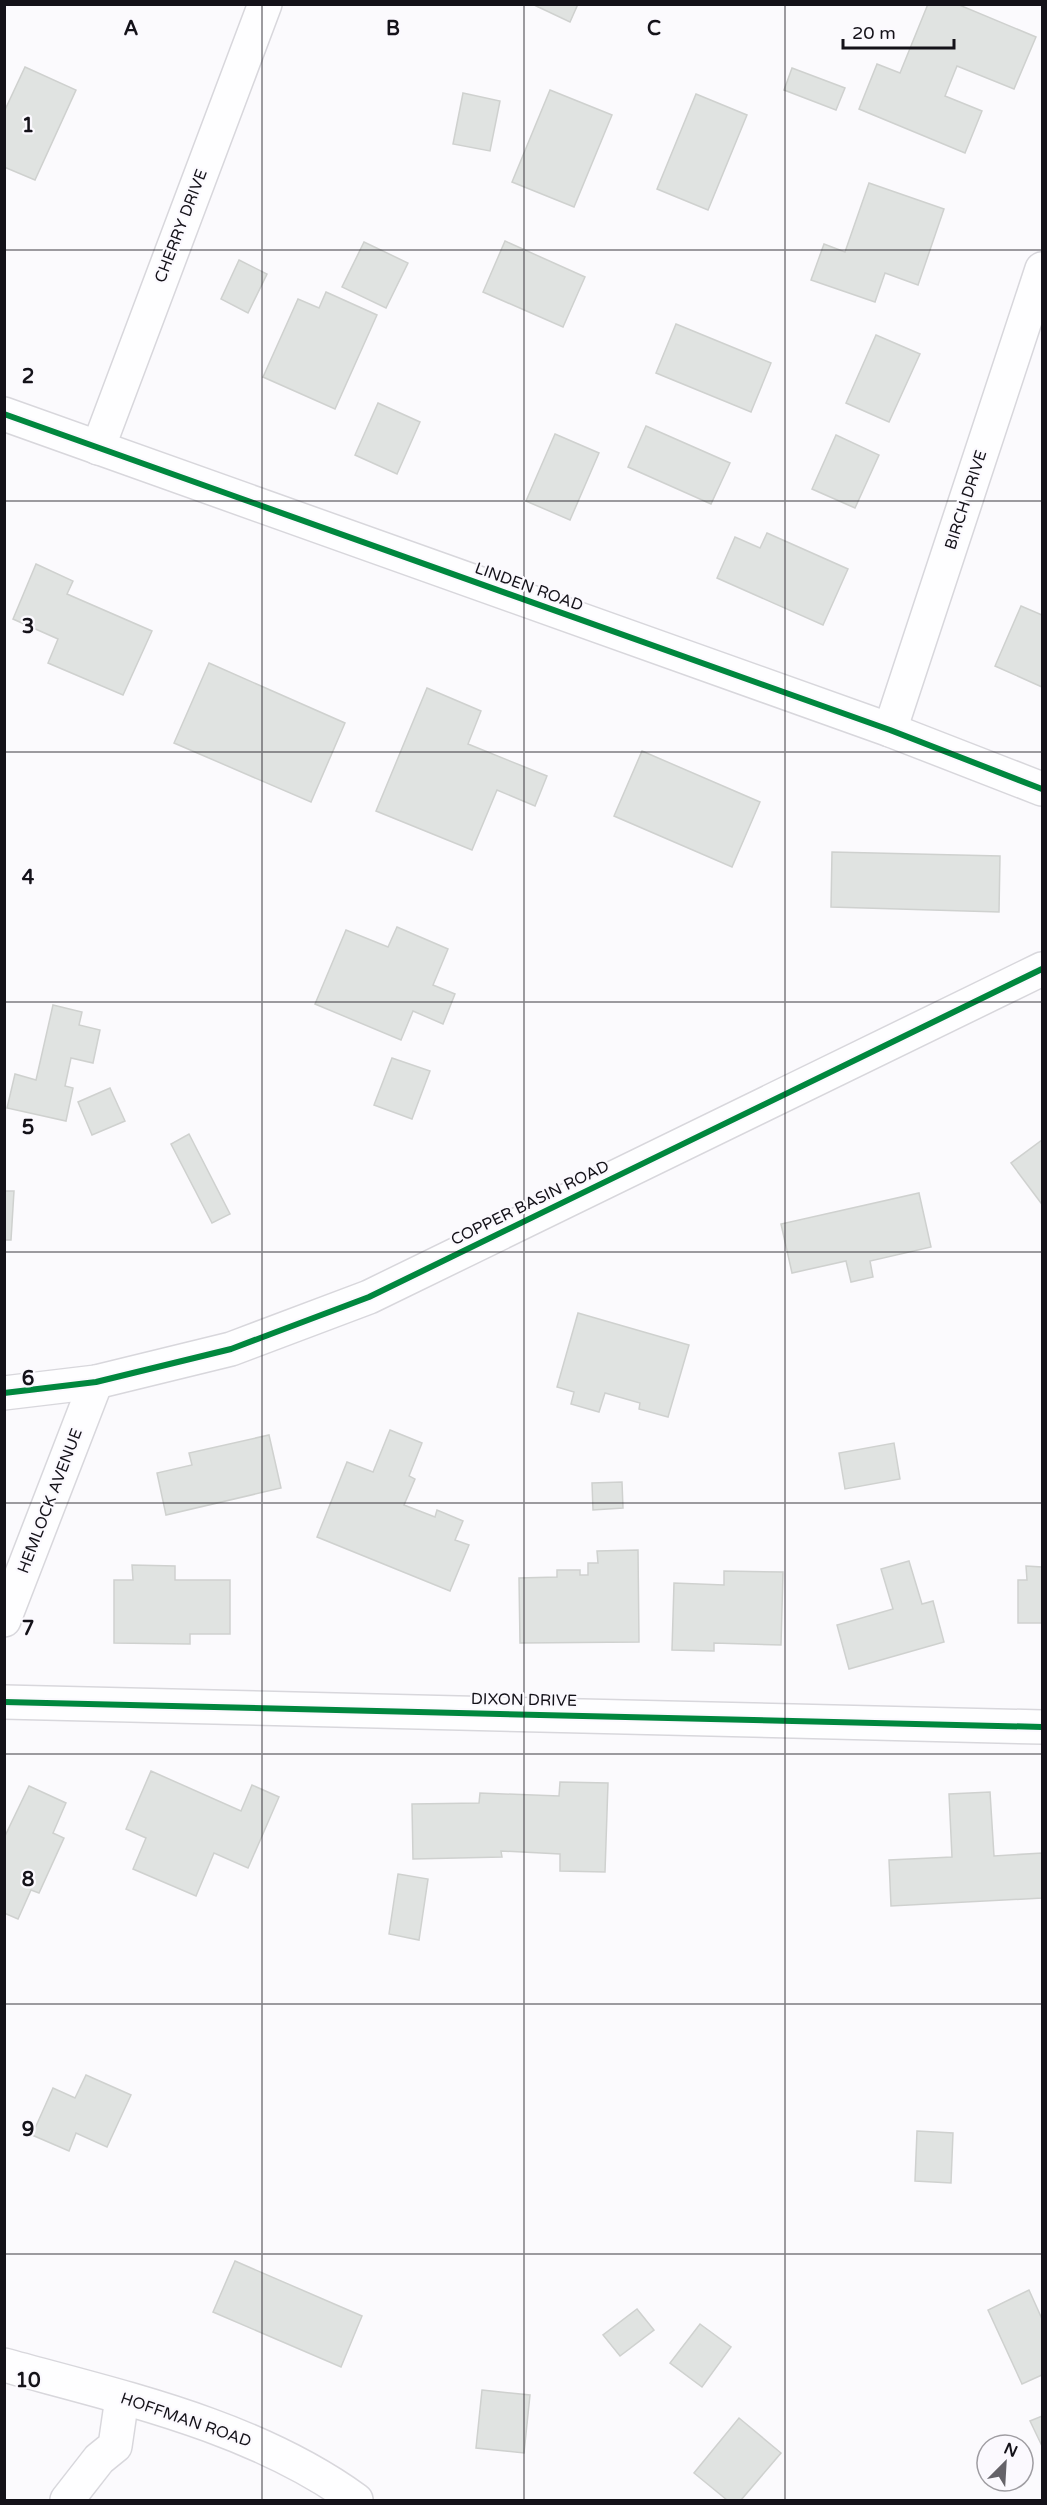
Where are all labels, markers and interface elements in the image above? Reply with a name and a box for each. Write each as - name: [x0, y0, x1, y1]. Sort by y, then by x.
- scale bar: [843, 12, 954, 50]
- text: A: [124, 17, 139, 41]
- text: B: [386, 17, 400, 41]
- text: C: [647, 17, 661, 41]
- text: 20 m: [852, 22, 896, 44]
- text: 1: [22, 114, 34, 138]
- street label: CHERRY DRIVE: [150, 166, 212, 286]
- text: 2: [22, 365, 34, 389]
- street label: BIRCH DRIVE: [940, 448, 992, 552]
- street label: LINDEN ROAD: [472, 558, 586, 616]
- text: 3: [22, 615, 34, 639]
- text: 4: [22, 866, 35, 890]
- text: 5: [22, 1116, 34, 1140]
- street label: COPPER BASIN ROAD: [448, 1156, 612, 1250]
- text: 6: [22, 1367, 34, 1391]
- street label: HEMLOCK AVENUE: [13, 1426, 87, 1576]
- text: 7: [22, 1617, 34, 1641]
- street label: DIXON DRIVE: [471, 1689, 577, 1711]
- text: 8: [22, 1868, 34, 1892]
- text: 9: [22, 2118, 34, 2142]
- text: 10: [15, 2369, 41, 2393]
- street label: HOFFMAN ROAD: [118, 2388, 254, 2452]
- north arrow: [975, 2433, 1035, 2493]
- text: N: [1001, 2438, 1021, 2462]

